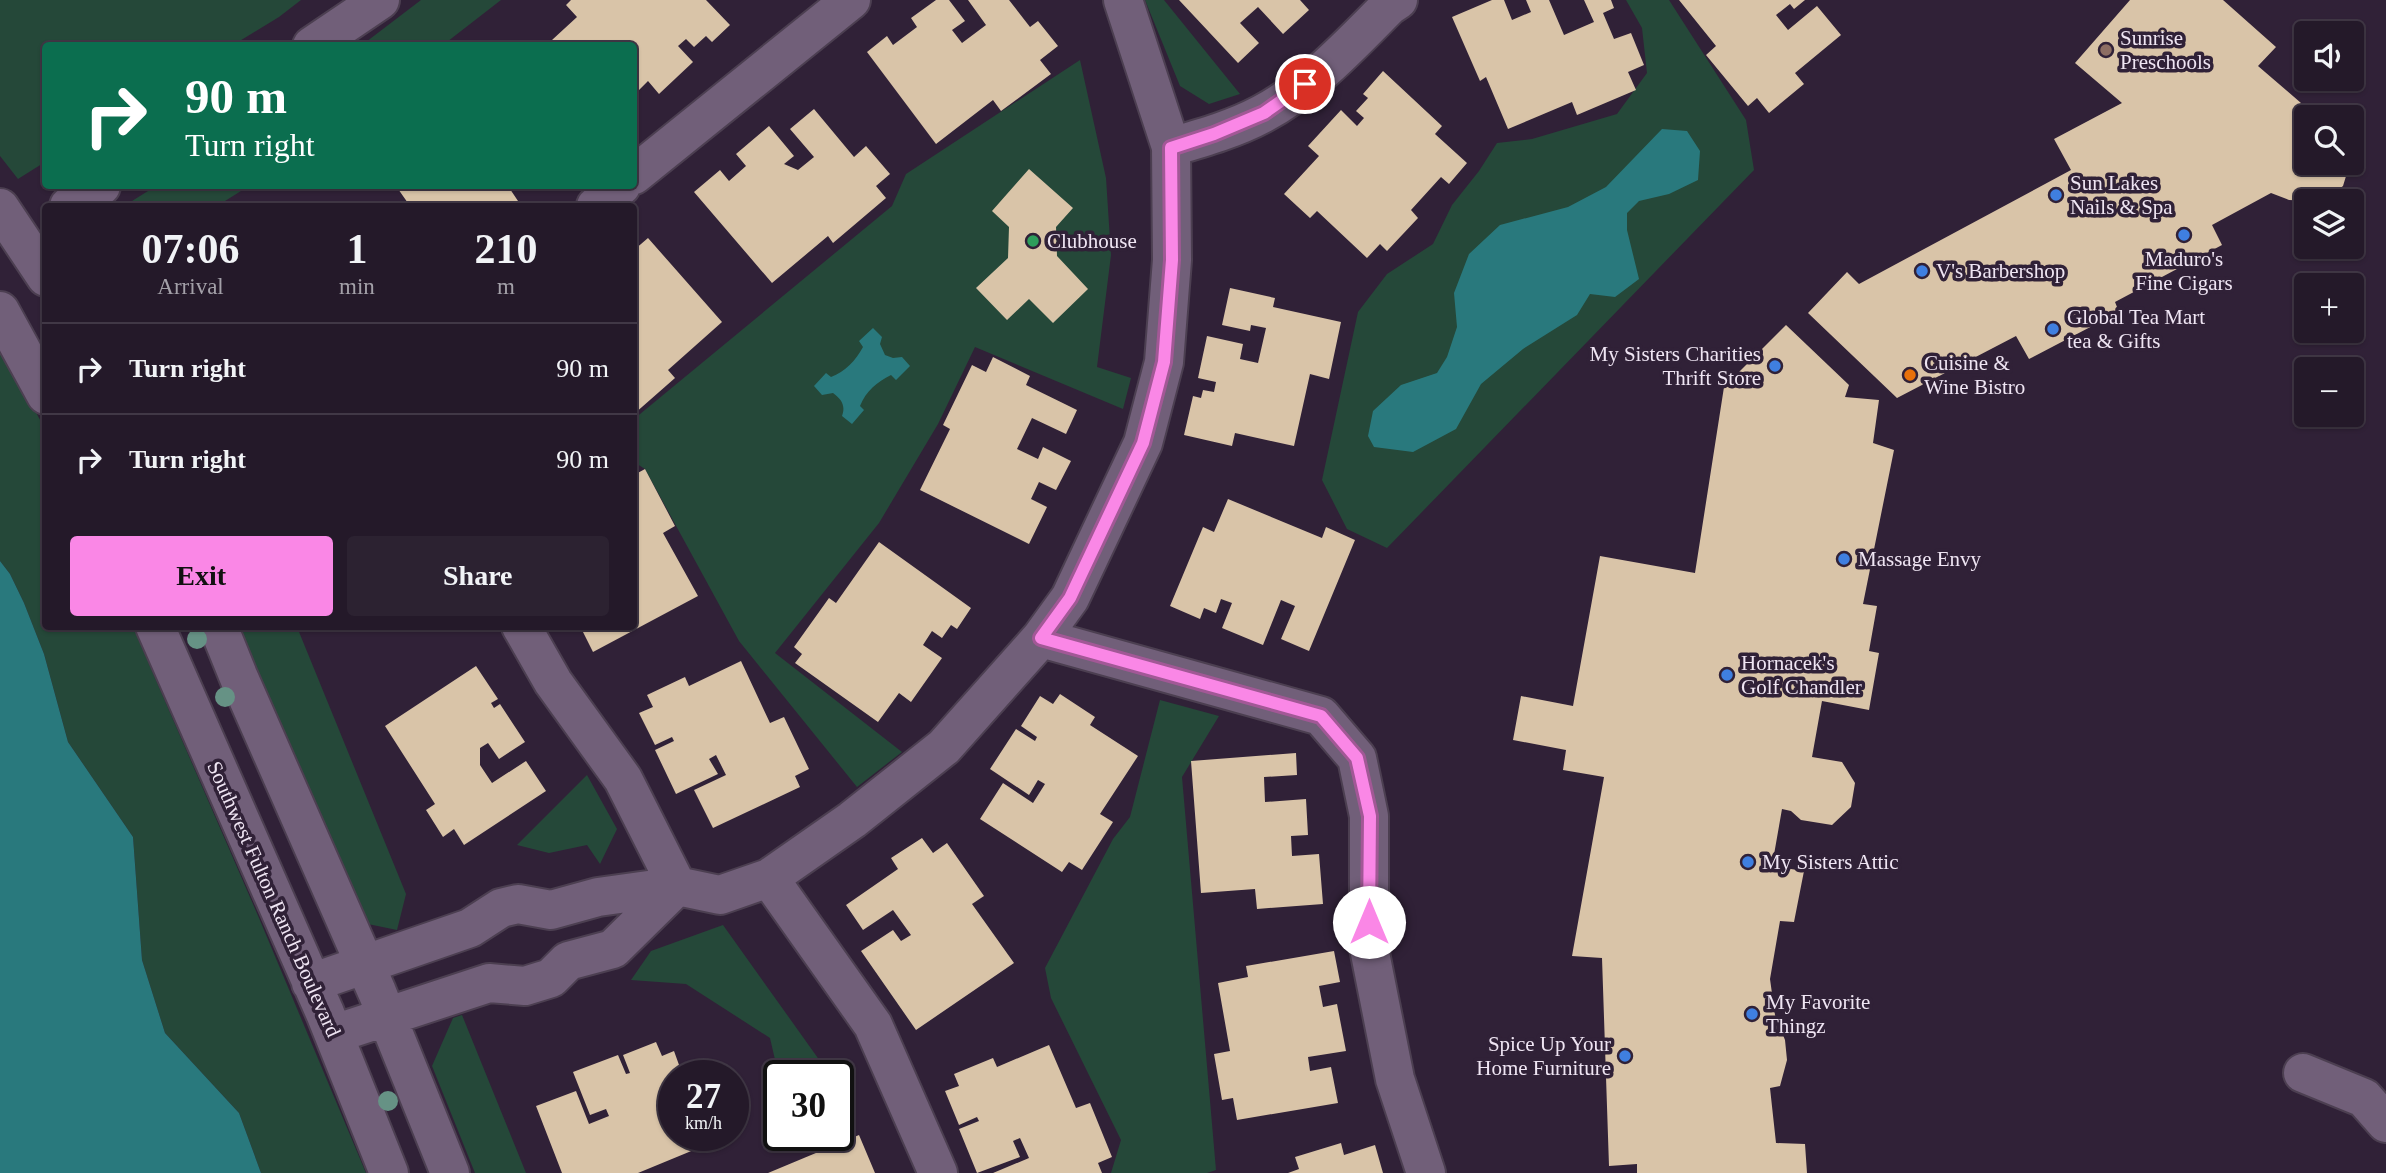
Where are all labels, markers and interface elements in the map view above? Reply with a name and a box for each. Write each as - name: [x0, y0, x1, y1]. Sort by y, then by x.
- map controls: [2294, 21, 2364, 427]
- button: sound: [2294, 21, 2364, 91]
- place label: Sunrise Preschools: [2120, 26, 2211, 74]
- marker: Sunrise Preschools: [2098, 42, 2114, 58]
- pin: [1275, 54, 1335, 114]
- icon: arrive: [1286, 65, 1324, 103]
- text: 90 m: [185, 69, 287, 124]
- icon: right: [70, 70, 161, 161]
- button: search: [2294, 105, 2364, 175]
- text: Turn right: [185, 127, 315, 163]
- place label: Sun Lakes Nails & Spa: [2070, 171, 2173, 219]
- marker: Sun Lakes Nails & Spa: [2048, 187, 2064, 203]
- button: layers: [2294, 189, 2364, 259]
- text: 07:06: [142, 226, 240, 272]
- text: 1: [346, 226, 367, 272]
- text: 210: [474, 226, 537, 272]
- marker: Maduro's Fine Cigars: [2176, 227, 2192, 243]
- place label: Clubhouse: [1047, 229, 1137, 253]
- marker: Clubhouse: [1025, 233, 1041, 249]
- place label: Maduro's Fine Cigars: [2135, 247, 2233, 295]
- place label: V's Barbershop: [1936, 259, 2065, 283]
- marker: V's Barbershop: [1914, 263, 1930, 279]
- button: +: [2294, 273, 2364, 343]
- text: Arrival: [157, 274, 224, 299]
- text: min: [339, 274, 375, 299]
- text: m: [497, 274, 515, 299]
- place label: Global Tea Mart tea & Gifts: [2067, 305, 2205, 353]
- marker: Global Tea Mart tea & Gifts: [2045, 321, 2061, 337]
- place label: My Sisters Charities Thrift Store: [1590, 342, 1761, 390]
- icon: right: [70, 350, 108, 388]
- place label: Cuisine & Wine Bistro: [1924, 351, 2025, 399]
- text: Turn right: [129, 354, 246, 383]
- text: 90 m: [556, 354, 609, 383]
- button: −: [2294, 357, 2364, 427]
- marker: My Sisters Charities Thrift Store: [1767, 358, 1783, 374]
- marker: Cuisine & Wine Bistro: [1902, 367, 1918, 383]
- icon: right: [70, 441, 108, 479]
- text: Turn right: [129, 445, 246, 474]
- text: 90 m: [556, 445, 609, 474]
- button: Exit: [70, 536, 333, 616]
- button: Share: [347, 536, 609, 616]
- place label: Massage Envy: [1858, 547, 1982, 571]
- marker: Massage Envy: [1836, 551, 1852, 567]
- place label: Hornacek's Golf Chandler: [1741, 651, 1862, 699]
- marker: Hornacek's Golf Chandler: [1719, 667, 1735, 683]
- street label: Southwest Fulton Ranch Boulevard: [202, 757, 346, 1041]
- place label: My Sisters Attic: [1762, 850, 1899, 874]
- marker: My Sisters Attic: [1740, 854, 1756, 870]
- position arrow: [1332, 885, 1406, 959]
- place label: My Favorite Thingz: [1766, 990, 1870, 1038]
- marker: My Favorite Thingz: [1744, 1006, 1760, 1022]
- place label: Spice Up Your Home Furniture: [1476, 1032, 1611, 1080]
- marker: Spice Up Your Home Furniture: [1617, 1048, 1633, 1064]
- speed limit sign: 30: [763, 1060, 854, 1151]
- text: 27: [686, 1077, 721, 1116]
- text: km/h: [685, 1113, 722, 1133]

